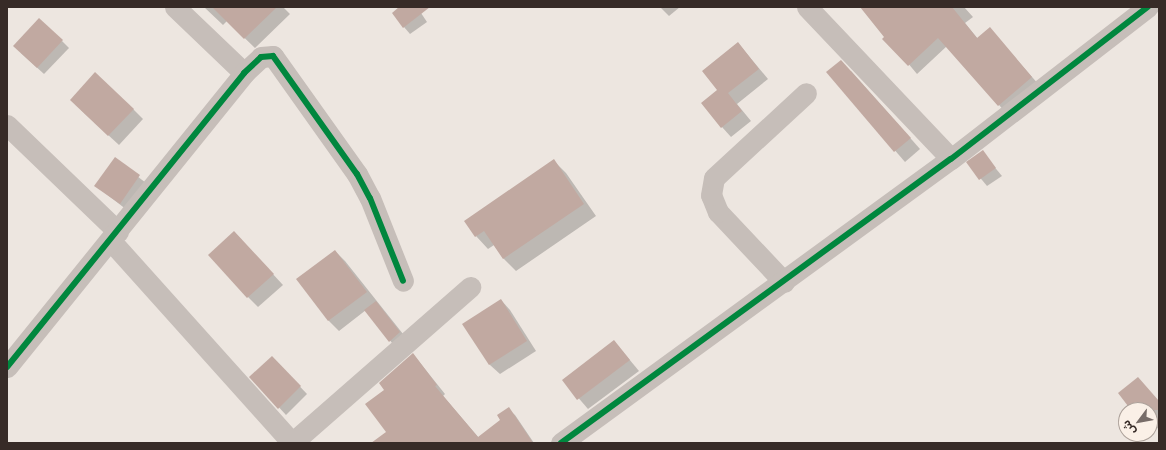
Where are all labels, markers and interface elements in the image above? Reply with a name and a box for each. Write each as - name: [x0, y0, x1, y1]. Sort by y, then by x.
- north arrow: [1118, 402, 1158, 442]
- text: ش: [1120, 418, 1138, 437]

